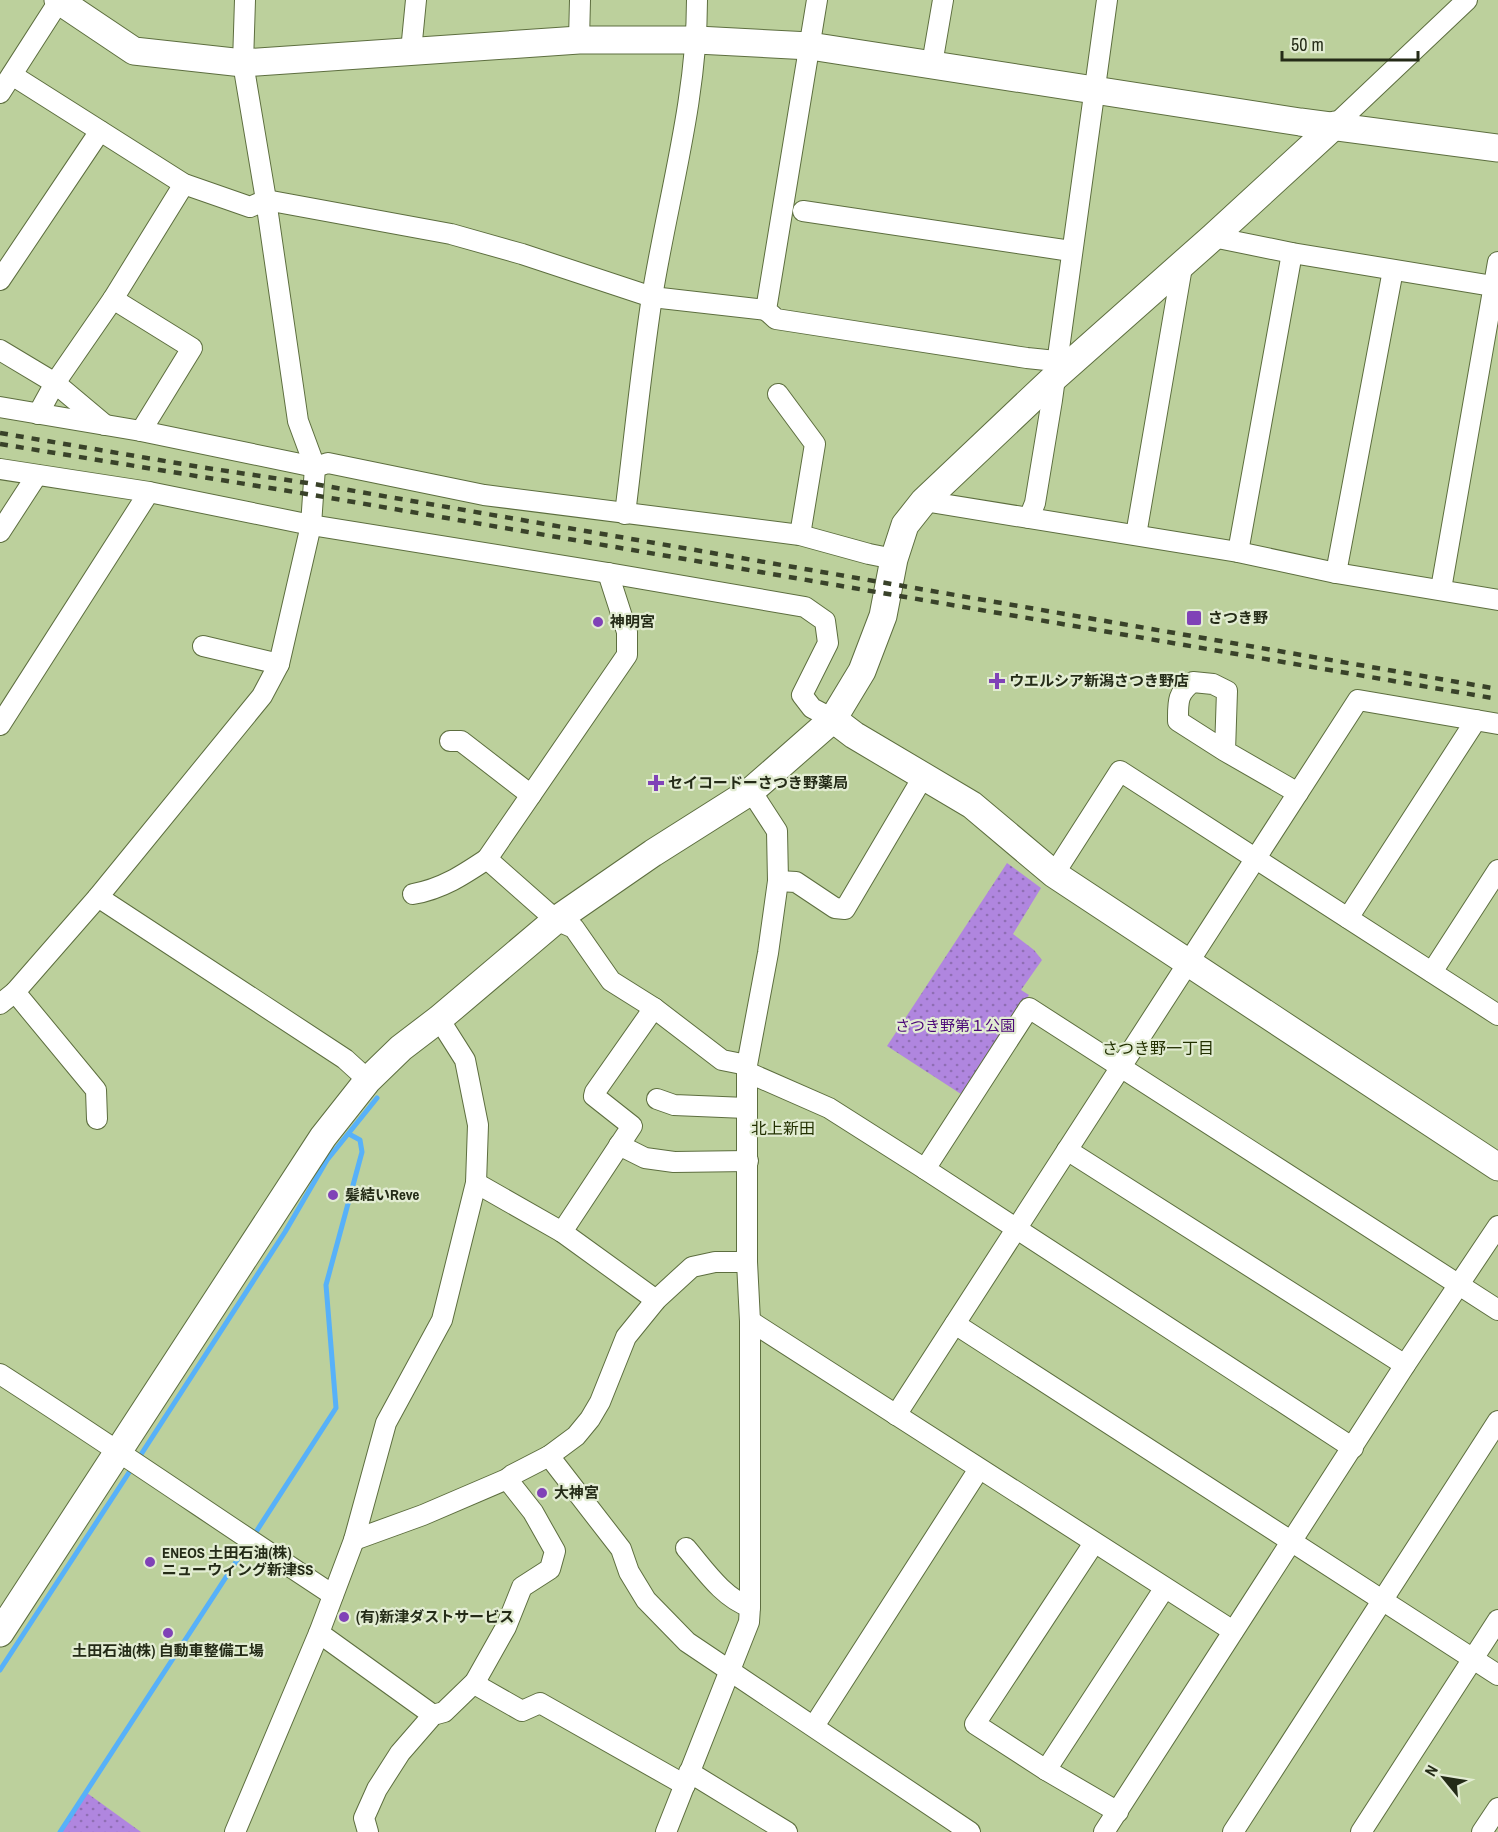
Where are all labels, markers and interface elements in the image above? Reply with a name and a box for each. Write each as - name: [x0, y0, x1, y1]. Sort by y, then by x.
- scale bar: [1282, 24, 1418, 62]
- text: 50 m: [1291, 32, 1324, 57]
- place label: さつき野: [1208, 607, 1268, 628]
- marker: さつき野: [1185, 609, 1203, 627]
- place label: 神明宮: [609, 611, 655, 632]
- marker: 神明宮: [591, 615, 605, 629]
- place label: ウエルシア新潟さつき野店: [1009, 670, 1189, 691]
- marker: ウエルシア新潟さつき野店: [990, 674, 1004, 688]
- place label: セイコードーさつき野薬局: [668, 772, 848, 793]
- marker: セイコードーさつき野薬局: [649, 776, 663, 790]
- park label: さつき野第１公園: [895, 1015, 1015, 1036]
- district label: さつき野一丁目: [1102, 1037, 1214, 1059]
- district label: 北上新田: [751, 1117, 815, 1139]
- place label: 髪結いReve: [345, 1184, 420, 1205]
- marker: 髪結いReve: [326, 1188, 340, 1202]
- place label: 大神宮: [554, 1482, 599, 1503]
- marker: 大神宮: [535, 1486, 549, 1500]
- place label: ENEOS 土田石油(株) ニューウィング新津SS: [162, 1542, 313, 1580]
- marker: ENEOS 土田石油(株) ニューウィング新津SS: [143, 1555, 157, 1569]
- place label: (有)新津ダストサービス: [356, 1606, 514, 1627]
- marker: (有)新津ダストサービス: [337, 1610, 351, 1624]
- marker: 土田石油(株) 自動車整備工場: [161, 1626, 175, 1640]
- place label: 土田石油(株) 自動車整備工場: [72, 1640, 264, 1661]
- north arrow: [1414, 1748, 1474, 1808]
- text: N: [1419, 1761, 1443, 1780]

